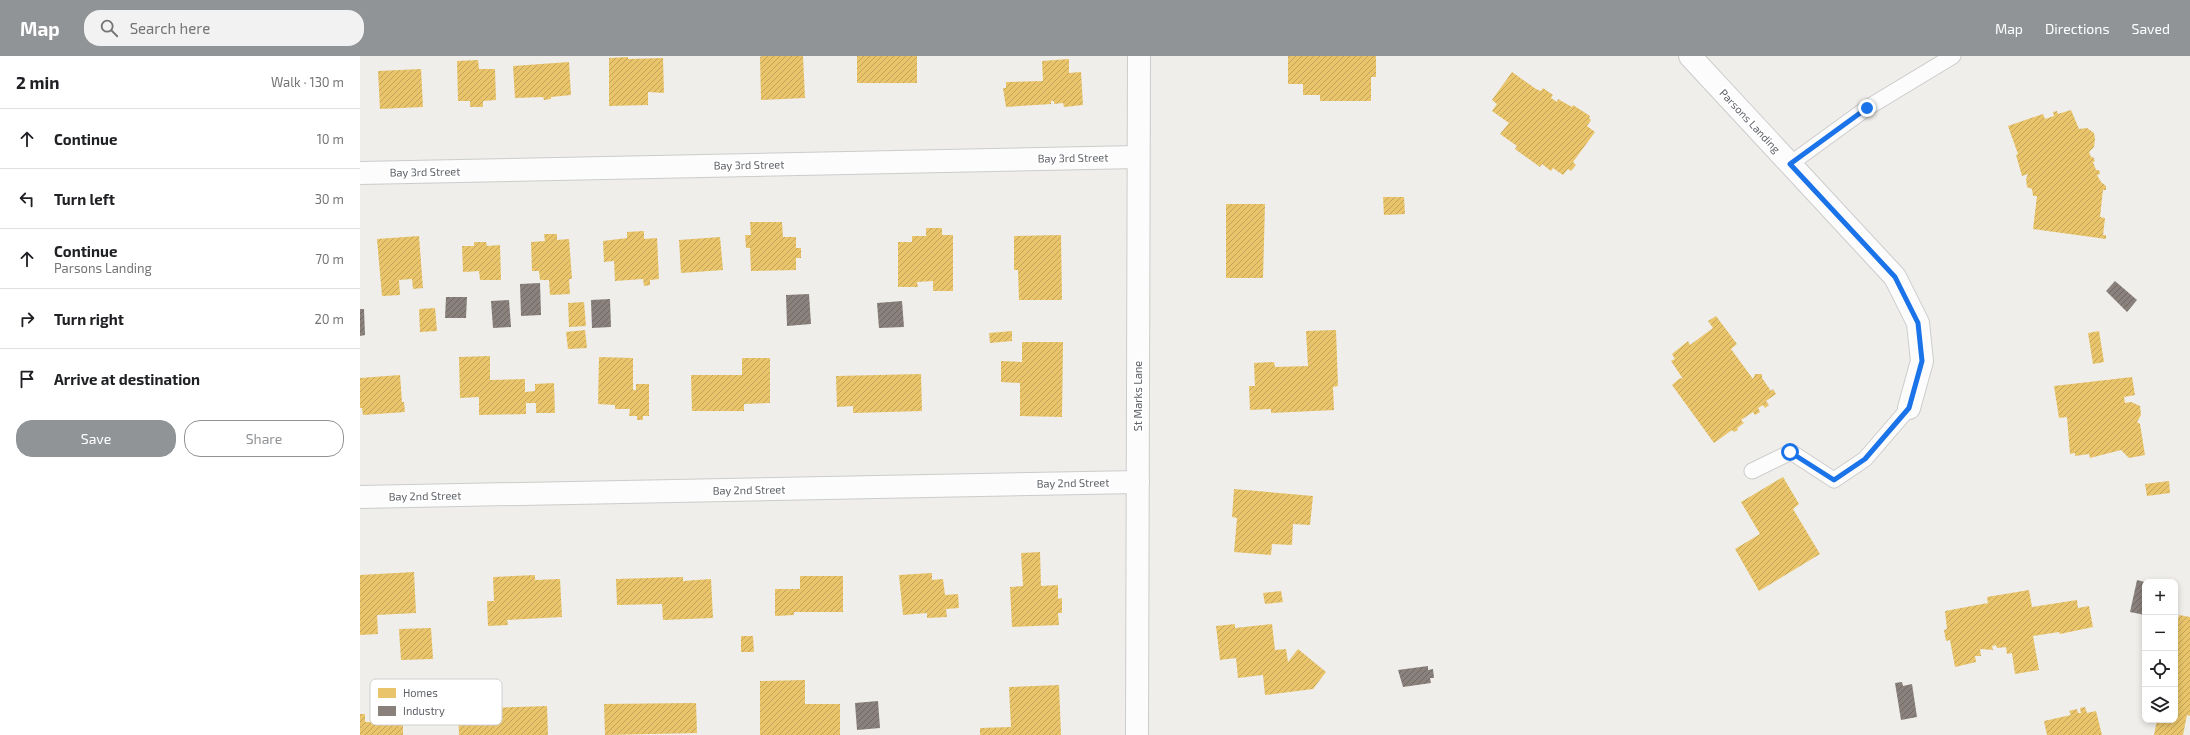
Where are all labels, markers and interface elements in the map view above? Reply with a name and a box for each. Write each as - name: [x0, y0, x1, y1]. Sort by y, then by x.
- search box: [84, 10, 364, 46]
- text: Map: [20, 17, 60, 40]
- icon: search: [98, 17, 120, 39]
- text: Search here: [130, 19, 210, 37]
- text: Map: [1995, 20, 2023, 37]
- text: Directions: [2045, 20, 2110, 37]
- text: Saved: [2132, 20, 2170, 37]
- text: 2 min: [16, 72, 59, 92]
- text: Walk · 130 m: [271, 74, 344, 90]
- street label: Parsons Landing: [1717, 86, 1783, 155]
- route end: [1858, 99, 1876, 117]
- icon: ahead: [16, 128, 38, 150]
- text: Continue: [54, 130, 117, 148]
- text: 10 m: [317, 131, 344, 147]
- street label: Bay 3rd Street: [1038, 150, 1108, 165]
- street label: Bay 3rd Street: [714, 157, 784, 172]
- street label: Bay 3rd Street: [390, 164, 460, 179]
- icon: left: [16, 188, 38, 210]
- text: Turn left: [54, 190, 115, 208]
- text: 30 m: [315, 191, 344, 207]
- text: Continue: [54, 242, 117, 260]
- icon: ahead: [16, 248, 38, 270]
- text: 70 m: [315, 251, 344, 267]
- text: Parsons Landing: [54, 260, 152, 276]
- icon: right: [16, 308, 38, 330]
- text: Turn right: [54, 310, 124, 328]
- text: 20 m: [315, 311, 344, 327]
- street label: St Marks Lane: [1131, 361, 1144, 431]
- icon: arrive: [16, 368, 38, 390]
- text: Arrive at destination: [54, 370, 200, 388]
- button: Save: [16, 420, 176, 457]
- button: Share: [184, 420, 344, 457]
- route start: [1781, 443, 1799, 461]
- street label: Bay 2nd Street: [1036, 475, 1109, 490]
- street label: Bay 2nd Street: [712, 482, 785, 497]
- street label: Bay 2nd Street: [388, 488, 461, 503]
- map controls: [2142, 579, 2178, 723]
- button: +: [2142, 579, 2178, 615]
- button: −: [2142, 615, 2178, 651]
- button: locate: [2142, 651, 2178, 687]
- legend: [370, 679, 502, 725]
- text: Homes: [403, 686, 438, 699]
- button: layers: [2142, 687, 2178, 723]
- text: Industry: [403, 704, 445, 717]

